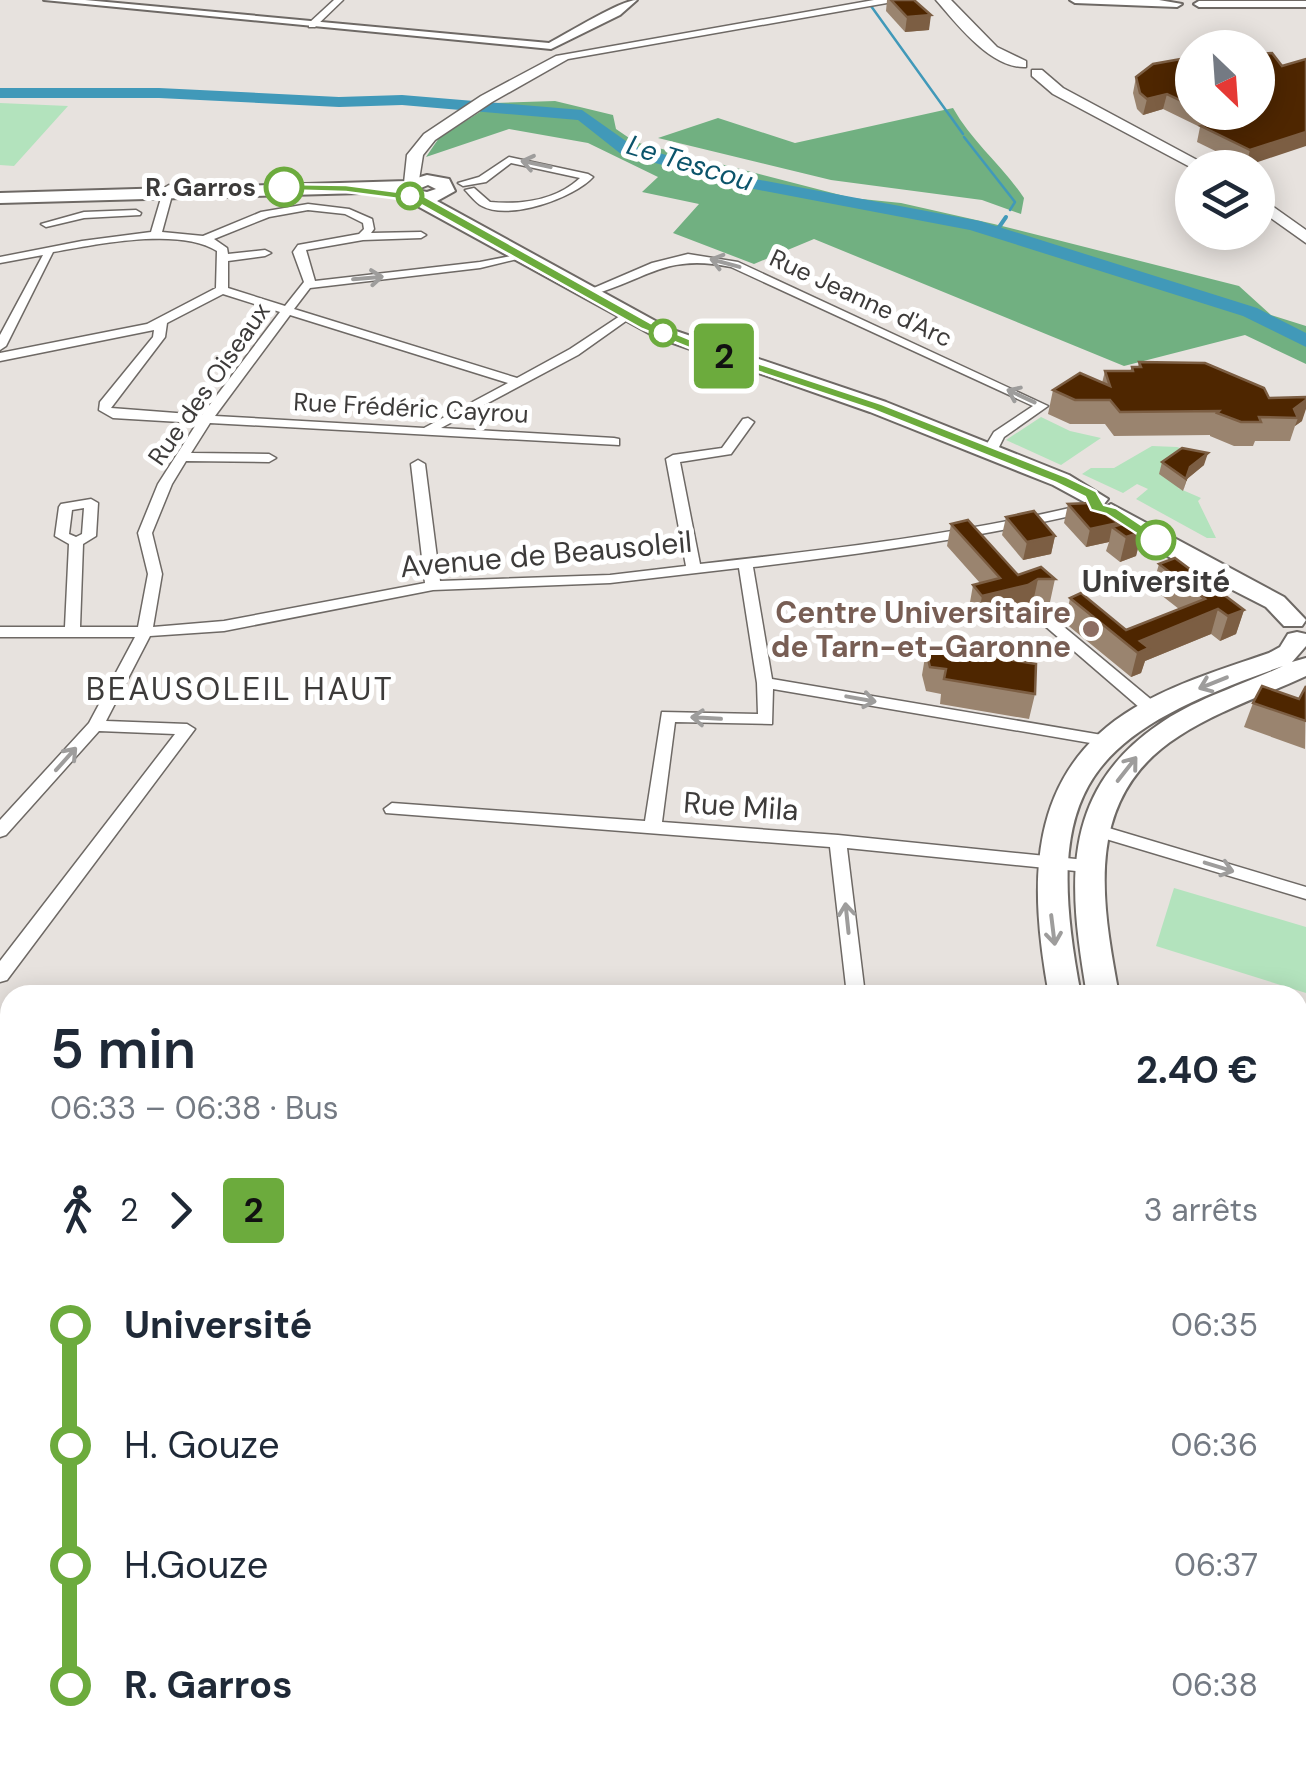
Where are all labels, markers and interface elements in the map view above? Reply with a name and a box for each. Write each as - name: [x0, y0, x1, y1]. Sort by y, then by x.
- north arrow: [1175, 30, 1275, 130]
- map controls: [1175, 30, 1275, 250]
- water label: Le Tescou: [622, 126, 758, 200]
- button: layers: [1175, 150, 1275, 250]
- one-way arrow: [521, 153, 553, 172]
- marker: R. Garros: [265, 168, 303, 206]
- place label: R. Garros: [145, 171, 256, 204]
- unlabelled marker: [397, 183, 423, 209]
- street label: Rue Jeanne d'Arc: [764, 241, 958, 355]
- one-way arrow: [710, 253, 741, 272]
- one-way arrow: [352, 268, 384, 287]
- street label: Rue des Oiseaux: [141, 296, 277, 472]
- unlabelled marker: [650, 320, 676, 346]
- line badge: 2: [692, 324, 756, 388]
- text: 2: [714, 333, 734, 379]
- street label: Rue Frédéric Cayrou: [293, 385, 529, 431]
- one-way arrow: [1006, 386, 1037, 404]
- marker: Université: [1137, 521, 1175, 559]
- street label: Avenue de Beausoleil: [398, 522, 694, 586]
- place label: Université: [1082, 562, 1230, 601]
- place label: Centre Universitaire de Tarn-et-Garonne: [771, 593, 1071, 666]
- marker: Centre Universitaire de Tarn-et-Garonne: [1080, 618, 1102, 640]
- district label: BEAUSOLEIL HAUT: [86, 668, 394, 710]
- one-way arrow: [1198, 676, 1229, 694]
- one-way arrow: [844, 691, 877, 709]
- one-way arrow: [690, 708, 722, 727]
- one-way arrow: [53, 746, 77, 772]
- one-way arrow: [1116, 757, 1138, 783]
- street label: Rue Mila: [682, 783, 800, 829]
- one-way arrow: [1203, 859, 1235, 877]
- one-way arrow: [837, 902, 856, 935]
- one-way arrow: [1044, 913, 1063, 945]
- text: 5 min: [50, 1013, 196, 1085]
- text: 2.40 €: [1136, 1045, 1258, 1095]
- text: 06:33 – 06:38 · Bus: [50, 1087, 339, 1129]
- icon: walk: [50, 1183, 105, 1238]
- icon: forward: [153, 1183, 208, 1238]
- text: 2: [243, 1187, 264, 1233]
- text: 2: [120, 1189, 138, 1231]
- text: 3 arrêts: [1144, 1189, 1258, 1231]
- text: Université: [124, 1300, 312, 1350]
- text: 06:35: [1171, 1304, 1258, 1346]
- text: H. Gouze: [124, 1420, 280, 1470]
- text: 06:36: [1171, 1424, 1258, 1466]
- text: H.Gouze: [124, 1540, 268, 1590]
- text: 06:37: [1174, 1544, 1258, 1586]
- text: R. Garros: [124, 1660, 293, 1710]
- text: 06:38: [1171, 1664, 1258, 1706]

